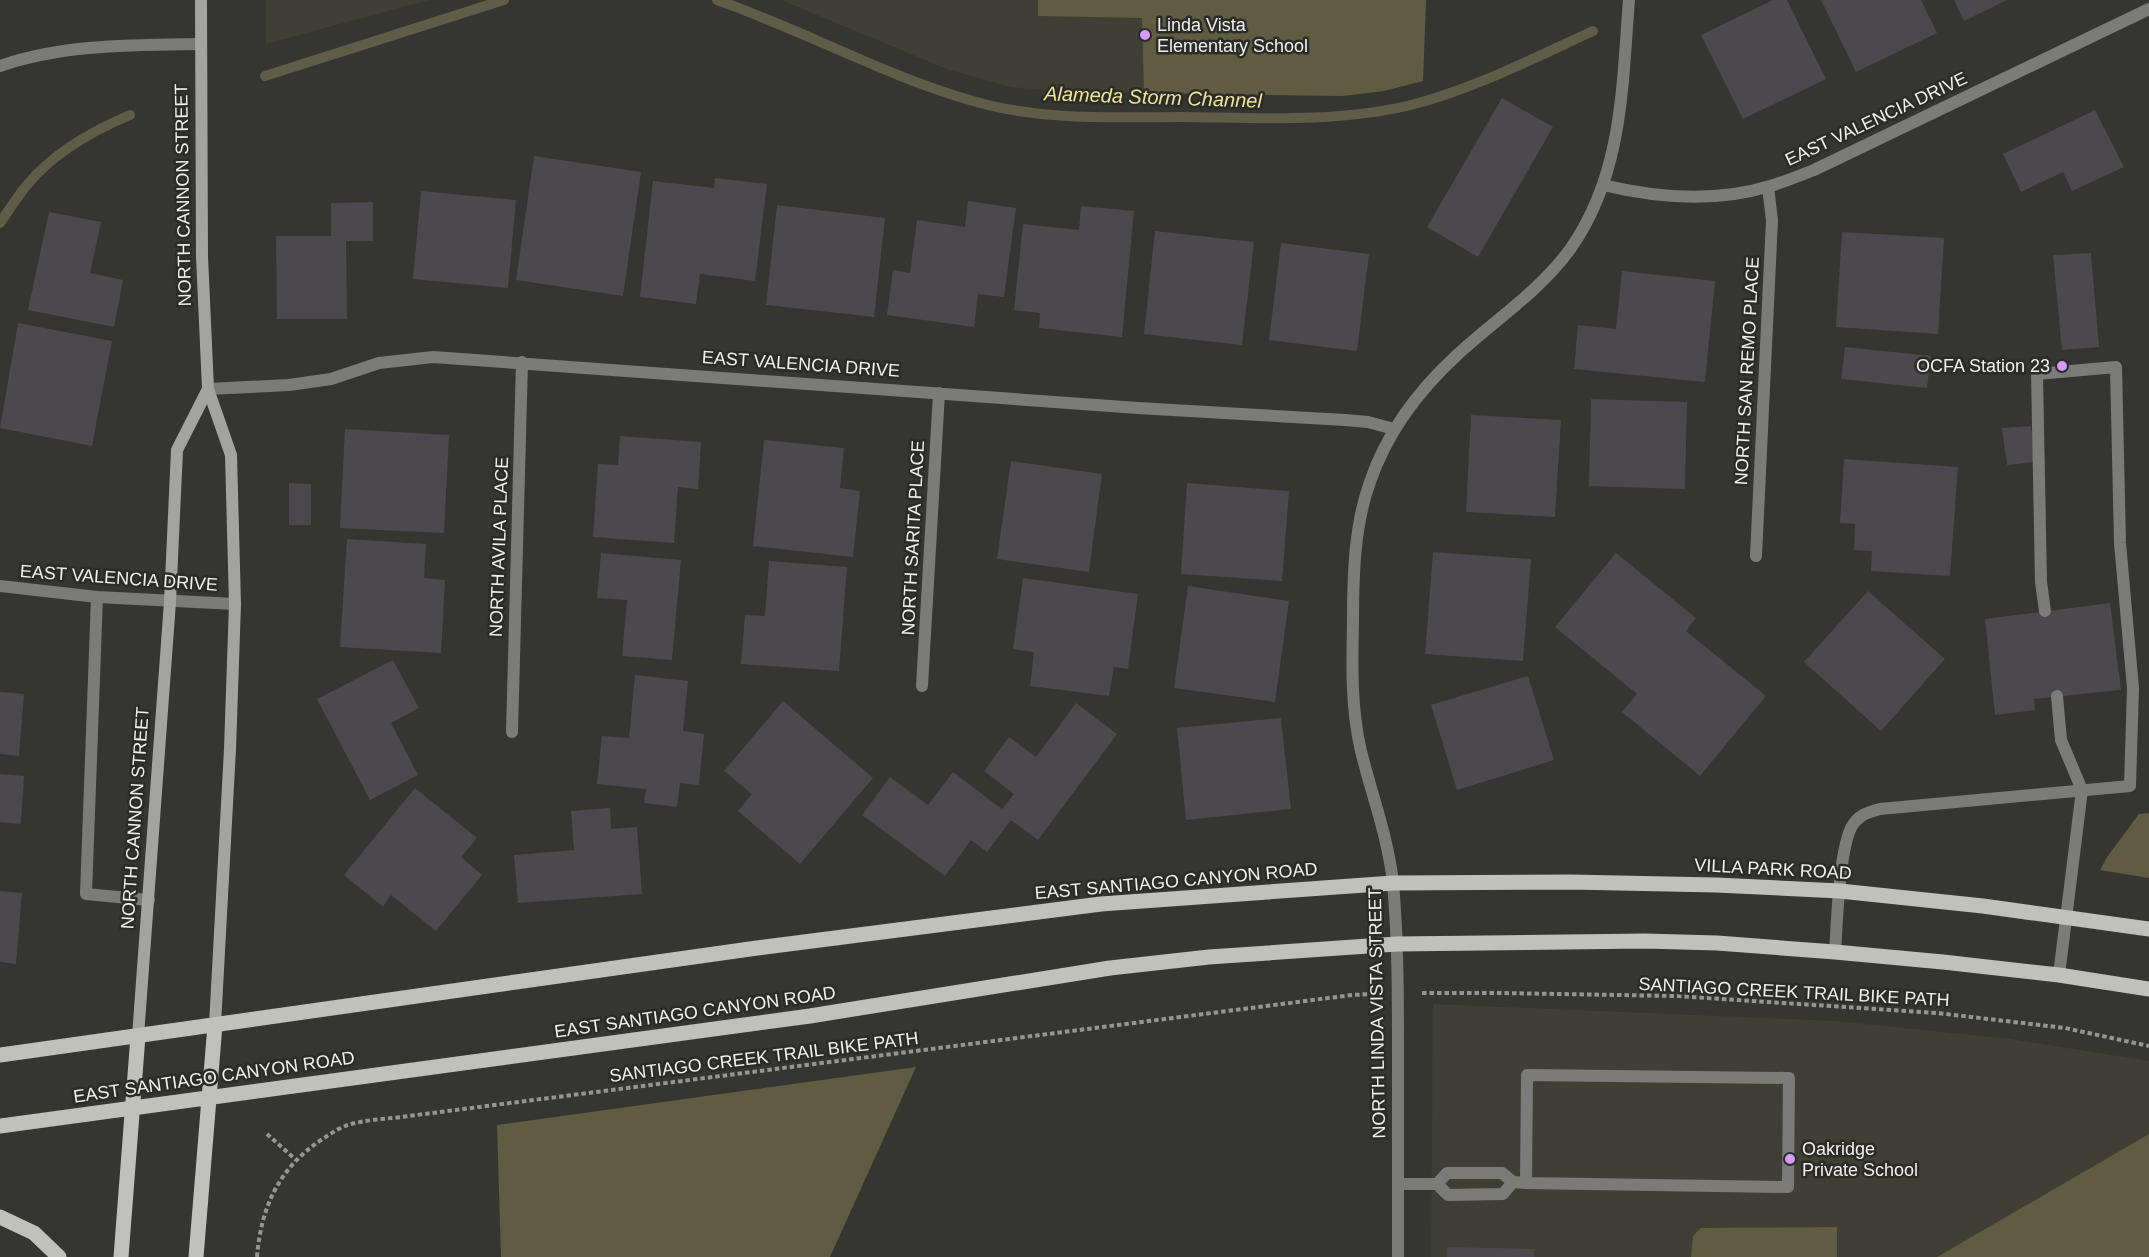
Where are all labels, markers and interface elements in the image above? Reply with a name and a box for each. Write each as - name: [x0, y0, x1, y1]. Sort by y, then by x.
- place label: Linda Vista Elementary School: [1157, 15, 1308, 56]
- marker: Linda Vista Elementary School: [1138, 28, 1152, 42]
- street label: EAST VALENCIA DRIVE: [1782, 68, 1970, 170]
- water label: Alameda Storm Channel: [1043, 82, 1263, 112]
- street label: NORTH CANNON STREET: [171, 83, 195, 307]
- street label: NORTH SAN REMO PLACE: [1731, 256, 1763, 486]
- street label: EAST VALENCIA DRIVE: [701, 347, 901, 381]
- place label: OCFA Station 23: [1916, 356, 2050, 376]
- marker: OCFA Station 23: [2055, 359, 2069, 373]
- street label: NORTH SARITA PLACE: [898, 440, 928, 636]
- street label: NORTH AVILA PLACE: [486, 457, 512, 637]
- street label: EAST VALENCIA DRIVE: [19, 561, 219, 595]
- street label: NORTH CANNON STREET: [117, 706, 153, 930]
- street label: VILLA PARK ROAD: [1694, 855, 1852, 883]
- street label: EAST SANTIAGO CANYON ROAD: [1034, 859, 1318, 903]
- street label: NORTH LINDA VISTA STREET: [1365, 887, 1389, 1139]
- street label: SANTIAGO CREEK TRAIL BIKE PATH: [1638, 974, 1950, 1010]
- street label: EAST SANTIAGO CANYON ROAD: [553, 982, 837, 1042]
- street label: SANTIAGO CREEK TRAIL BIKE PATH: [608, 1028, 920, 1086]
- street label: EAST SANTIAGO CANYON ROAD: [72, 1047, 356, 1107]
- place label: Oakridge Private School: [1802, 1139, 1918, 1180]
- marker: Oakridge Private School: [1783, 1152, 1797, 1166]

